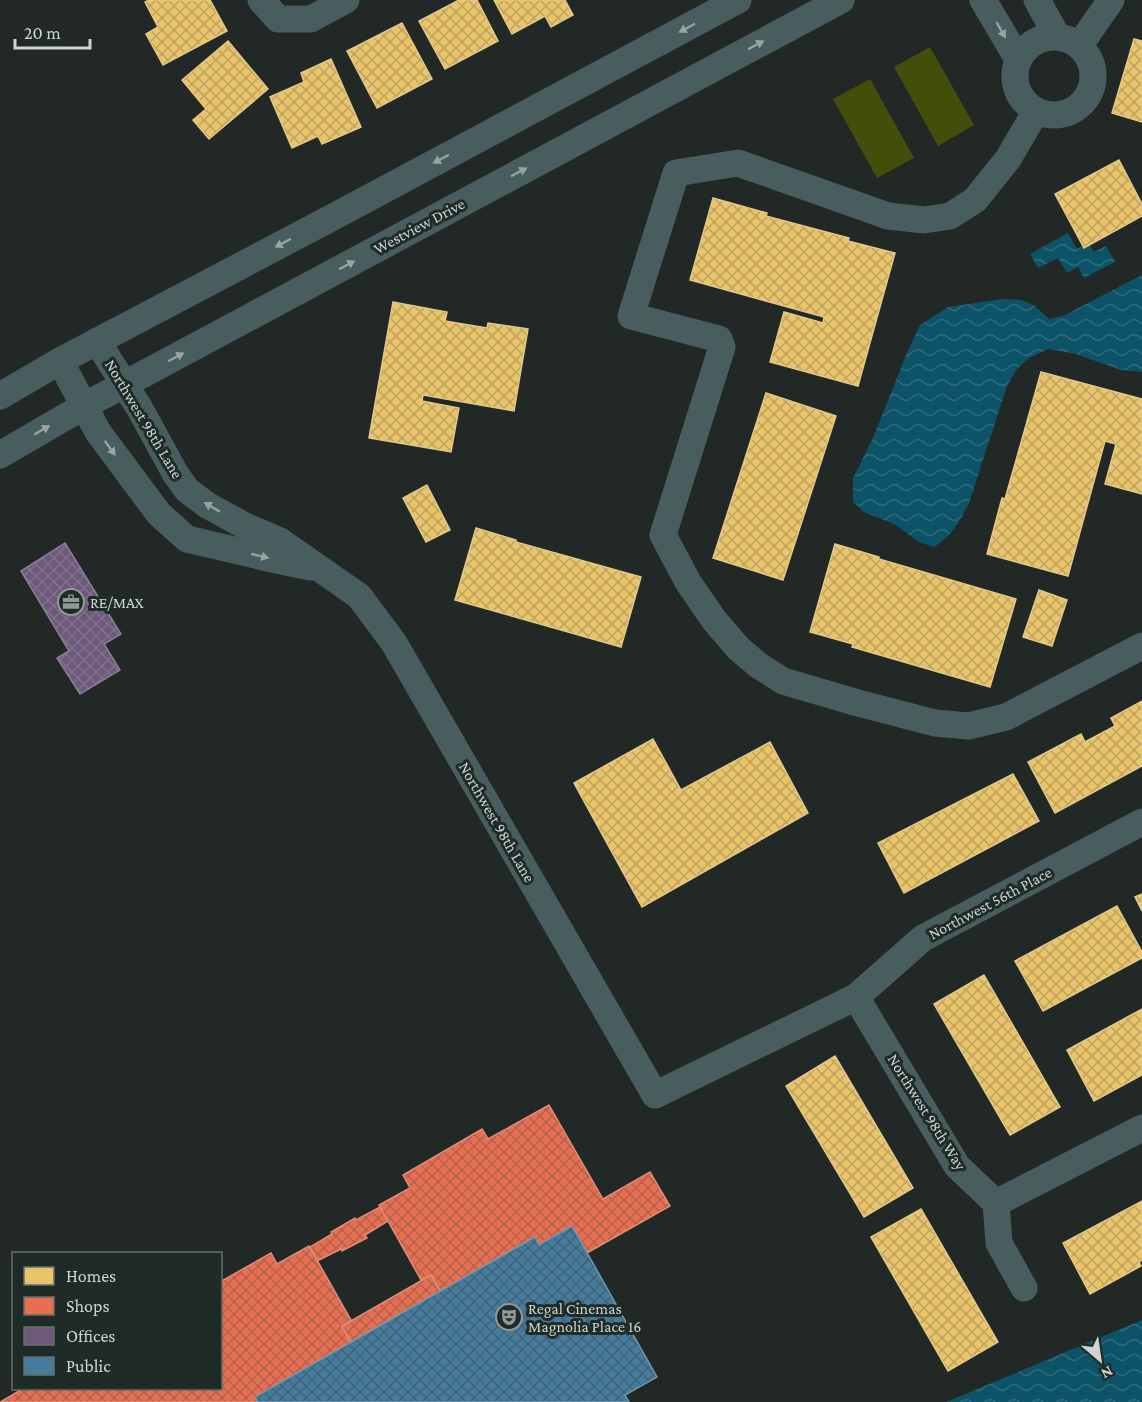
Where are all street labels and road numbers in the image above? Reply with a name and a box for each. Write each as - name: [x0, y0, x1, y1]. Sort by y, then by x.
- street label: Westview Drive: [371, 195, 467, 257]
- street label: Northwest 98th Lane: [102, 356, 186, 482]
- street label: Northwest 98th Lane: [456, 759, 538, 885]
- street label: Northwest 56th Place: [926, 863, 1054, 943]
- street label: Northwest 98th Way: [884, 1051, 970, 1174]

